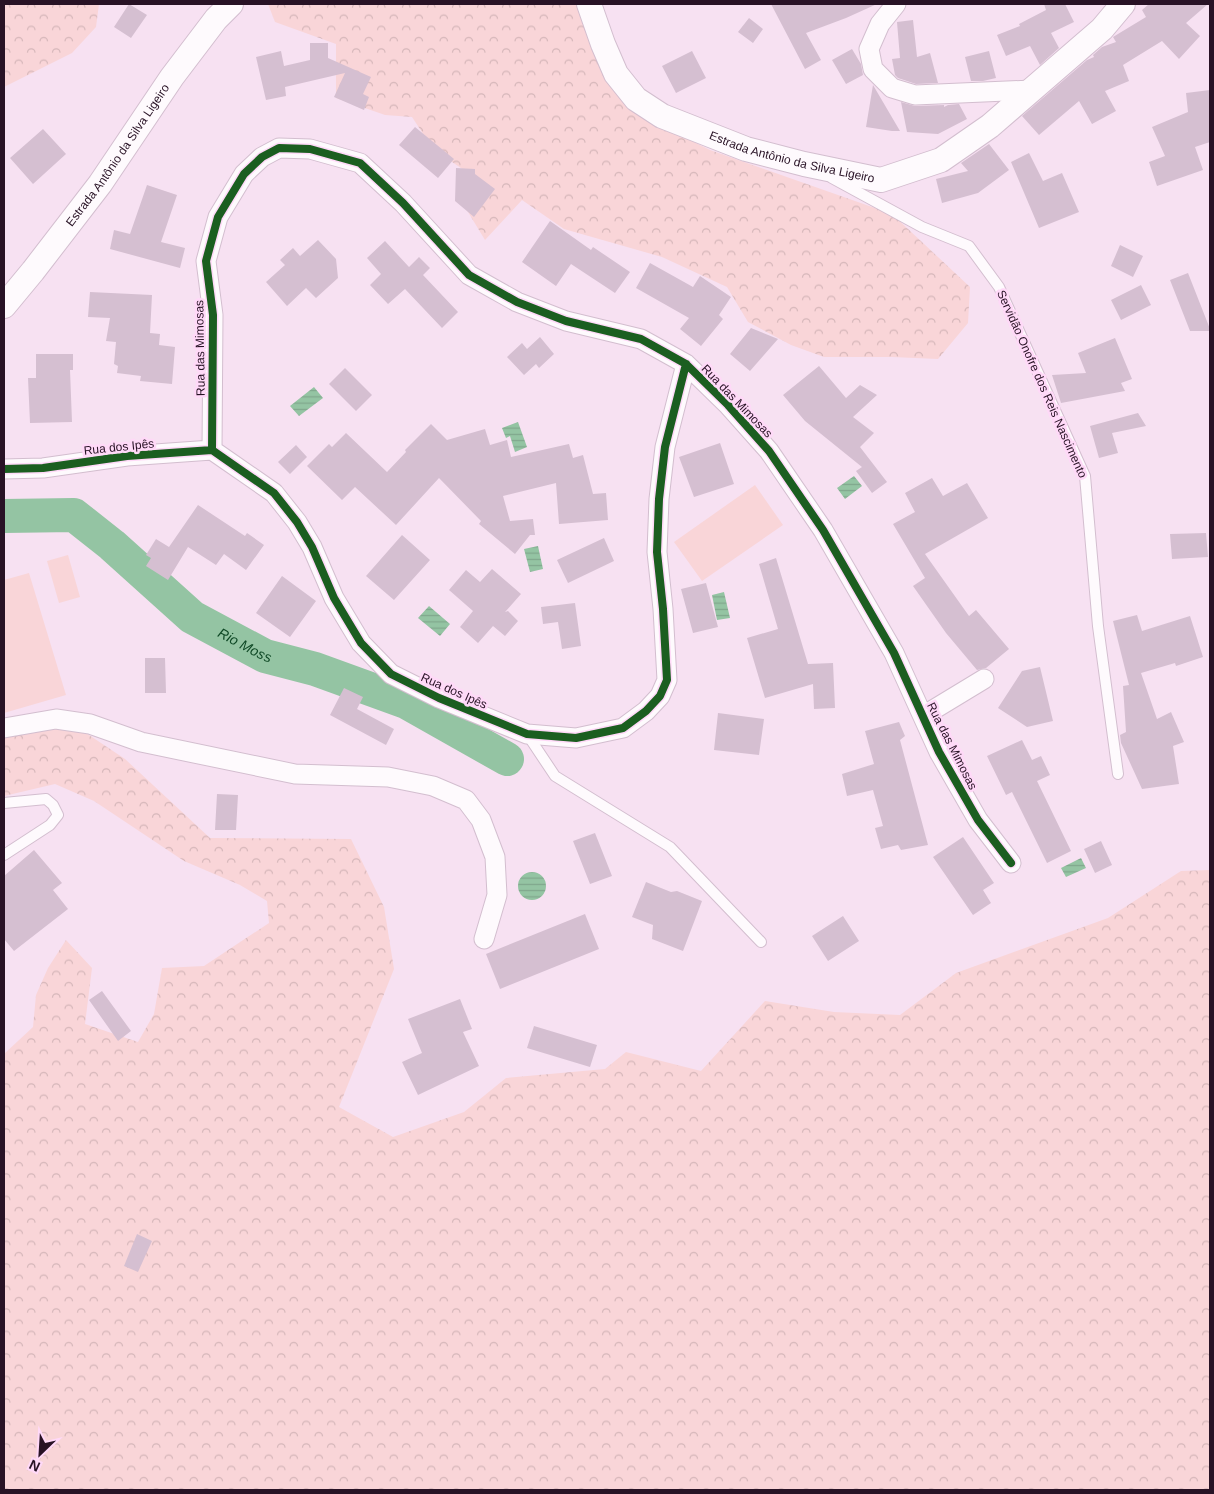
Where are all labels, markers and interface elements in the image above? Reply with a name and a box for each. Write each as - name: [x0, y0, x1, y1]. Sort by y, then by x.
- street label: Estrada Antônio da Silva Ligeiro: [63, 81, 172, 229]
- street label: Estrada Antônio da Silva Ligeiro: [707, 128, 876, 186]
- street label: Servidão Onofre dos Reis Nascimento: [994, 288, 1090, 480]
- street label: Rua das Mimosas: [192, 300, 208, 396]
- street label: Rua das Mimosas: [699, 362, 775, 440]
- street label: Rua dos Ipês: [83, 436, 155, 458]
- water label: Rio Moss: [215, 624, 273, 665]
- street label: Rua dos Ipês: [419, 670, 489, 712]
- street label: Rua das Mimosas: [924, 700, 980, 792]
- north arrow: [15, 1429, 65, 1479]
- text: N: [27, 1456, 42, 1475]

